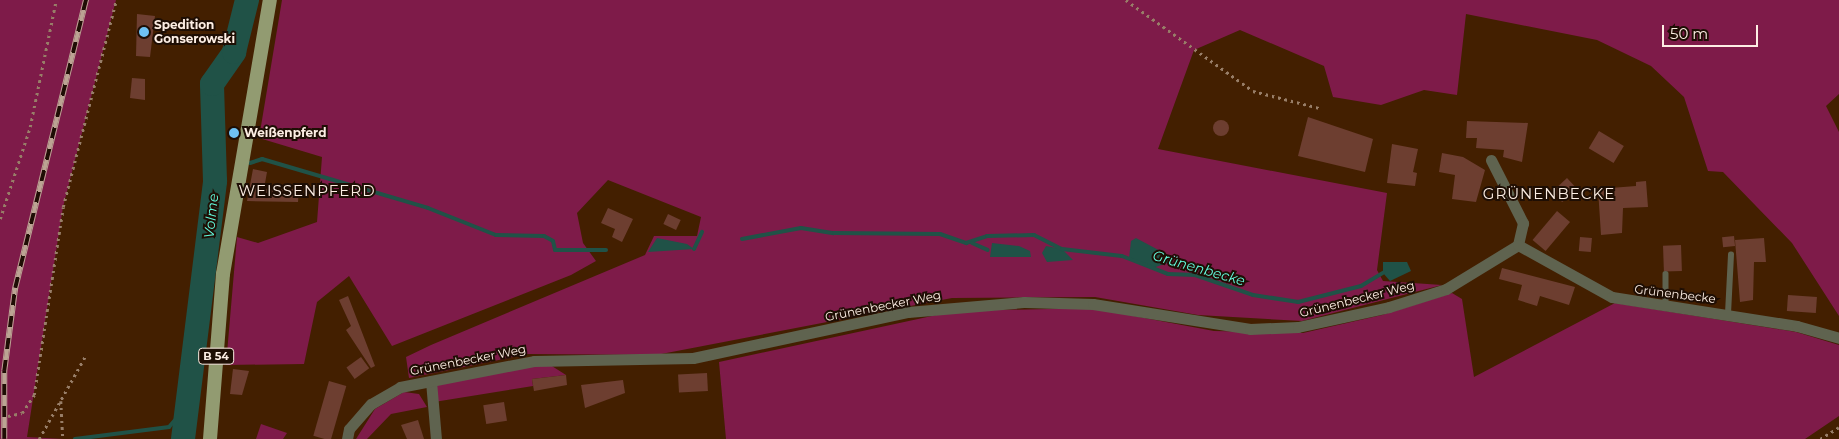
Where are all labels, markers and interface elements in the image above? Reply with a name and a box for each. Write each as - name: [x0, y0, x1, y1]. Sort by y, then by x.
- scale bar: [1664, 15, 1760, 47]
- place label: Spedition Gonserowski: [154, 18, 235, 46]
- text: 50 m: [1670, 24, 1708, 43]
- marker: Spedition Gonserowski: [138, 26, 150, 38]
- place label: Weißenpferd: [244, 126, 326, 140]
- marker: Weißenpferd: [228, 127, 240, 139]
- district label: WEISSENPFERD: [237, 182, 377, 200]
- district label: GRÜNENBECKE: [1481, 185, 1617, 203]
- water label: Volme: [200, 193, 222, 239]
- water label: Grünenbecke: [1151, 247, 1247, 289]
- street label: Grünenbecker Weg: [1298, 278, 1416, 320]
- street label: Grünenbecke: [1634, 282, 1716, 306]
- street label: Grünenbecker Weg: [824, 288, 942, 324]
- street label: Grünenbecker Weg: [409, 342, 527, 378]
- road number: B 54: [197, 348, 235, 364]

